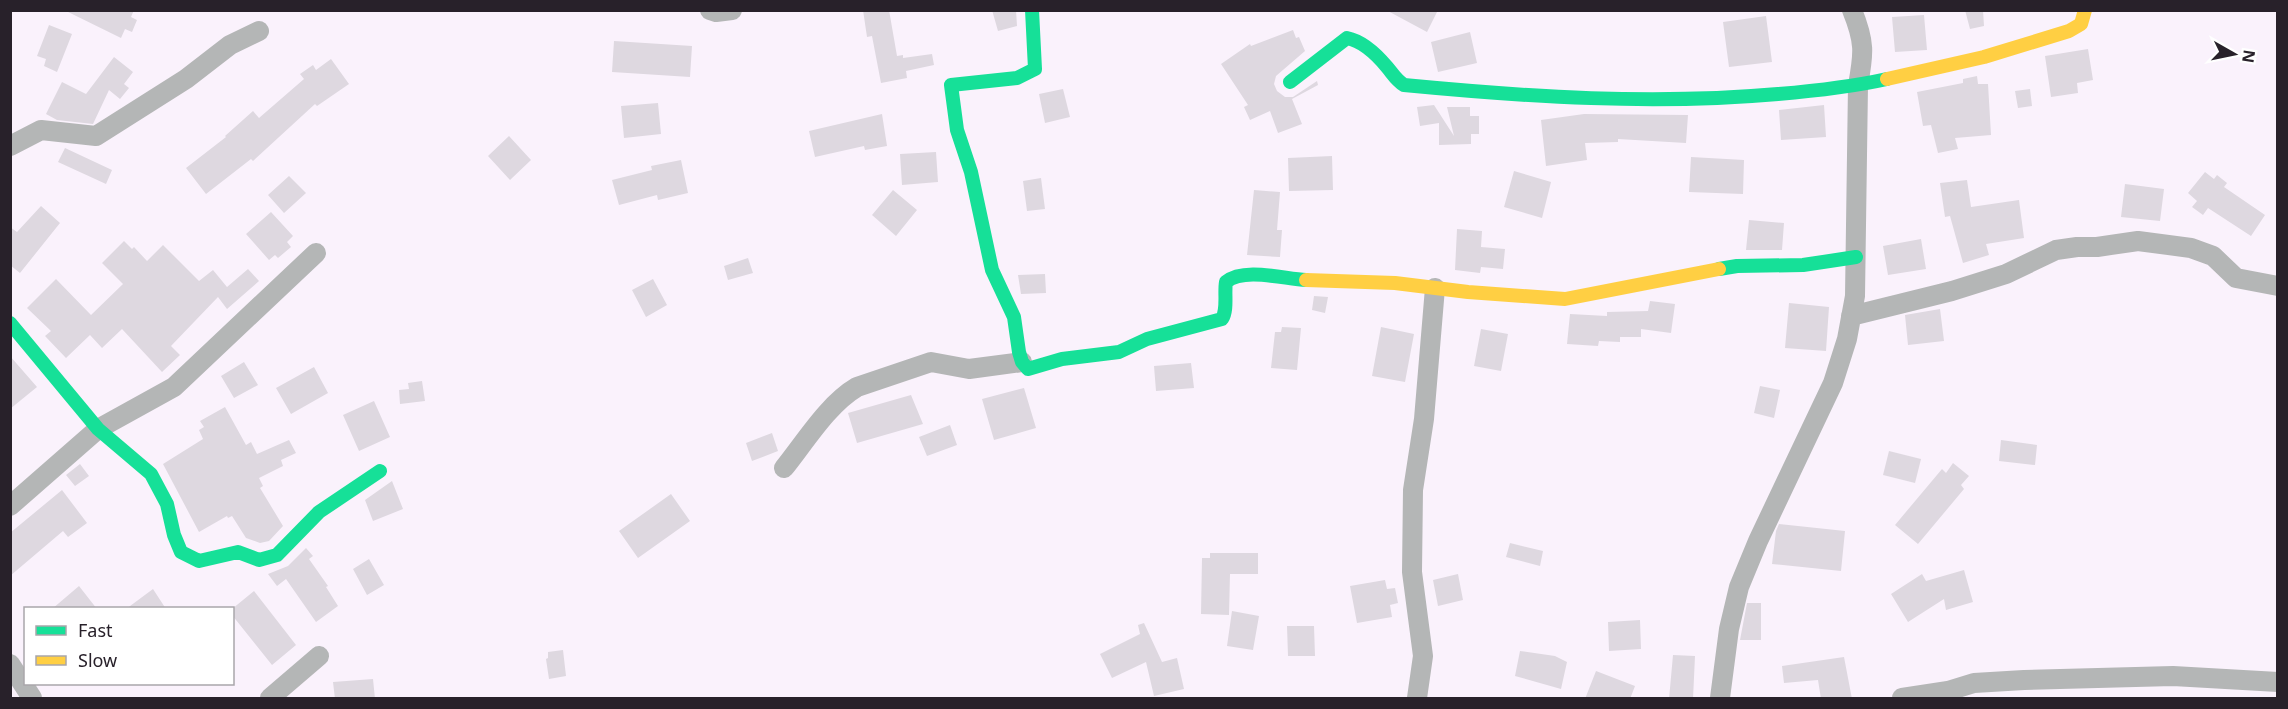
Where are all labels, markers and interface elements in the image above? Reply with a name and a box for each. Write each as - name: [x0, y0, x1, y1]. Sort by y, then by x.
- north arrow: [2204, 24, 2264, 84]
- text: N: [2237, 48, 2261, 64]
- legend: [24, 607, 234, 685]
- text: Fast: [78, 618, 113, 642]
- text: Slow: [78, 648, 117, 672]

